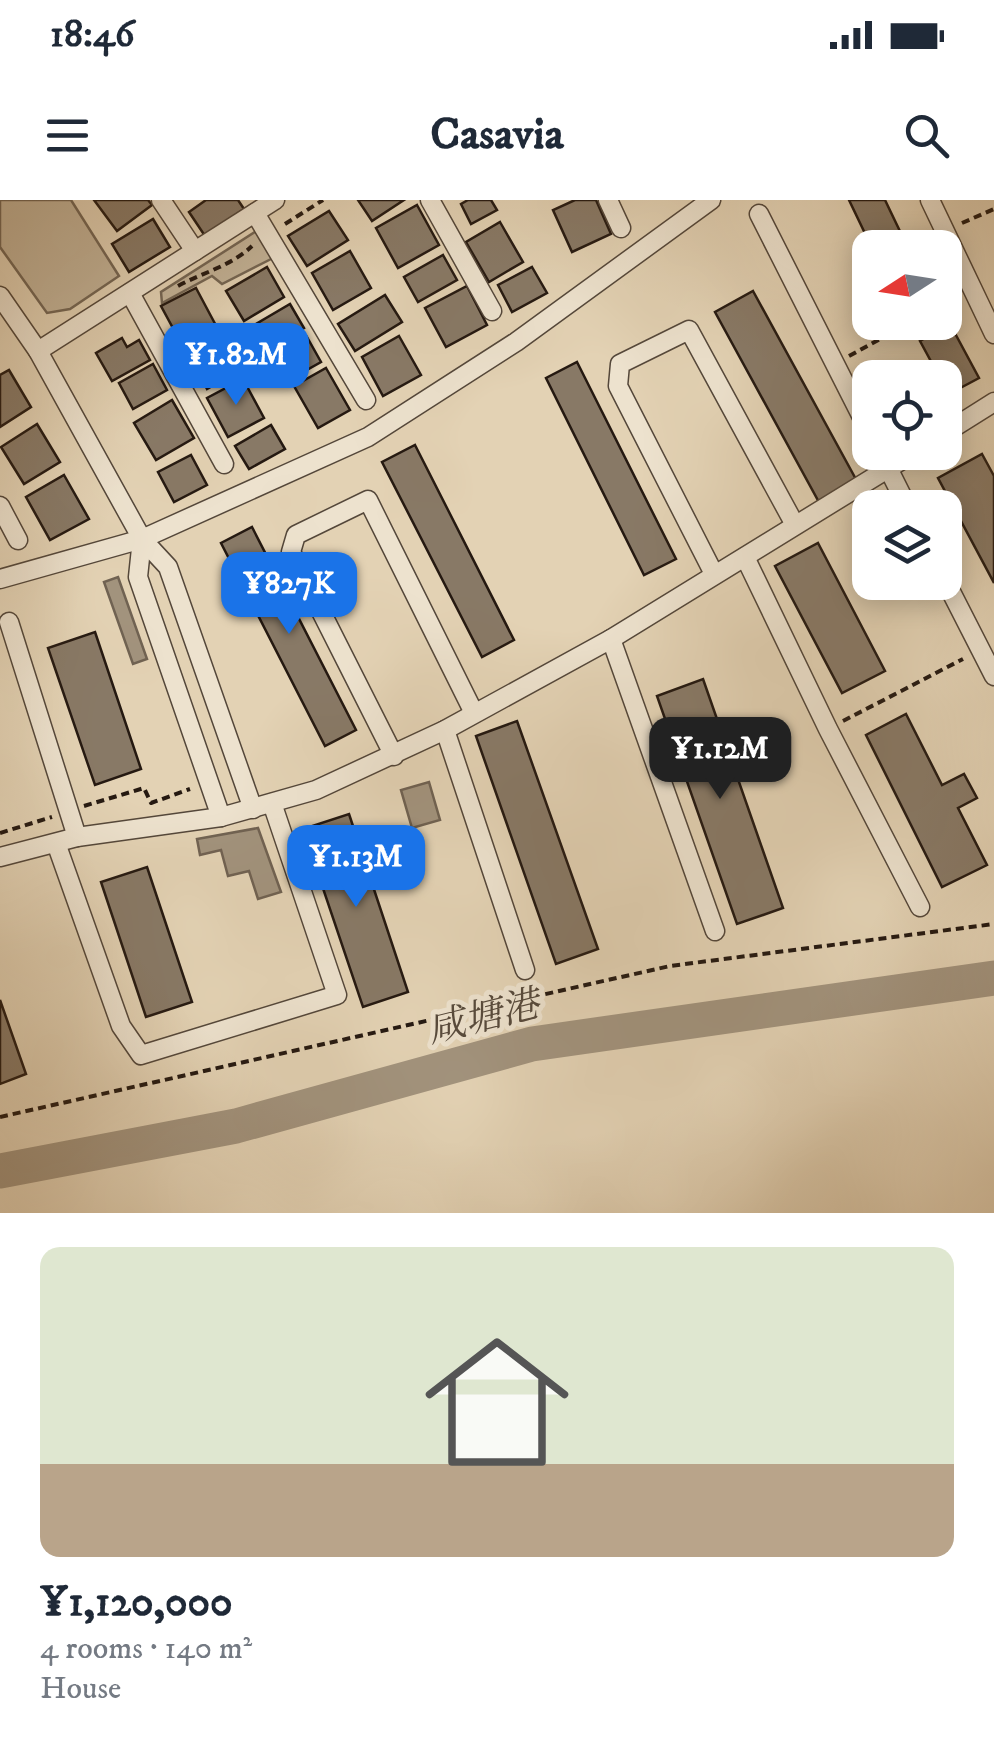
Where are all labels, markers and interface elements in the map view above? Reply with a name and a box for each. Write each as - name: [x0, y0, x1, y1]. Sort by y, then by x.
- text: 18:46: [50, 11, 135, 59]
- text: Casavia: [430, 107, 564, 163]
- icon: menu: [40, 108, 95, 163]
- icon: search: [899, 108, 954, 163]
- north arrow: [852, 230, 962, 340]
- map controls: [852, 230, 962, 600]
- pin: ¥1.82M: [155, 323, 317, 408]
- text: ¥1.82M: [185, 335, 287, 375]
- button: locate: [852, 360, 962, 470]
- button: layers: [852, 490, 962, 600]
- pin: ¥827K: [219, 552, 359, 637]
- text: ¥827K: [243, 564, 335, 604]
- pin: ¥1.12M: [639, 717, 801, 802]
- text: ¥1.12M: [671, 729, 769, 769]
- pin: ¥1.13M: [275, 825, 437, 910]
- text: ¥1.13M: [309, 837, 403, 877]
- water label: 咸塘港: [422, 980, 549, 1055]
- icon: home: [407, 1312, 587, 1492]
- text: ¥1,120,000: [40, 1577, 233, 1629]
- text: 4 rooms · 140 m²: [40, 1629, 252, 1669]
- text: House: [40, 1669, 121, 1709]

